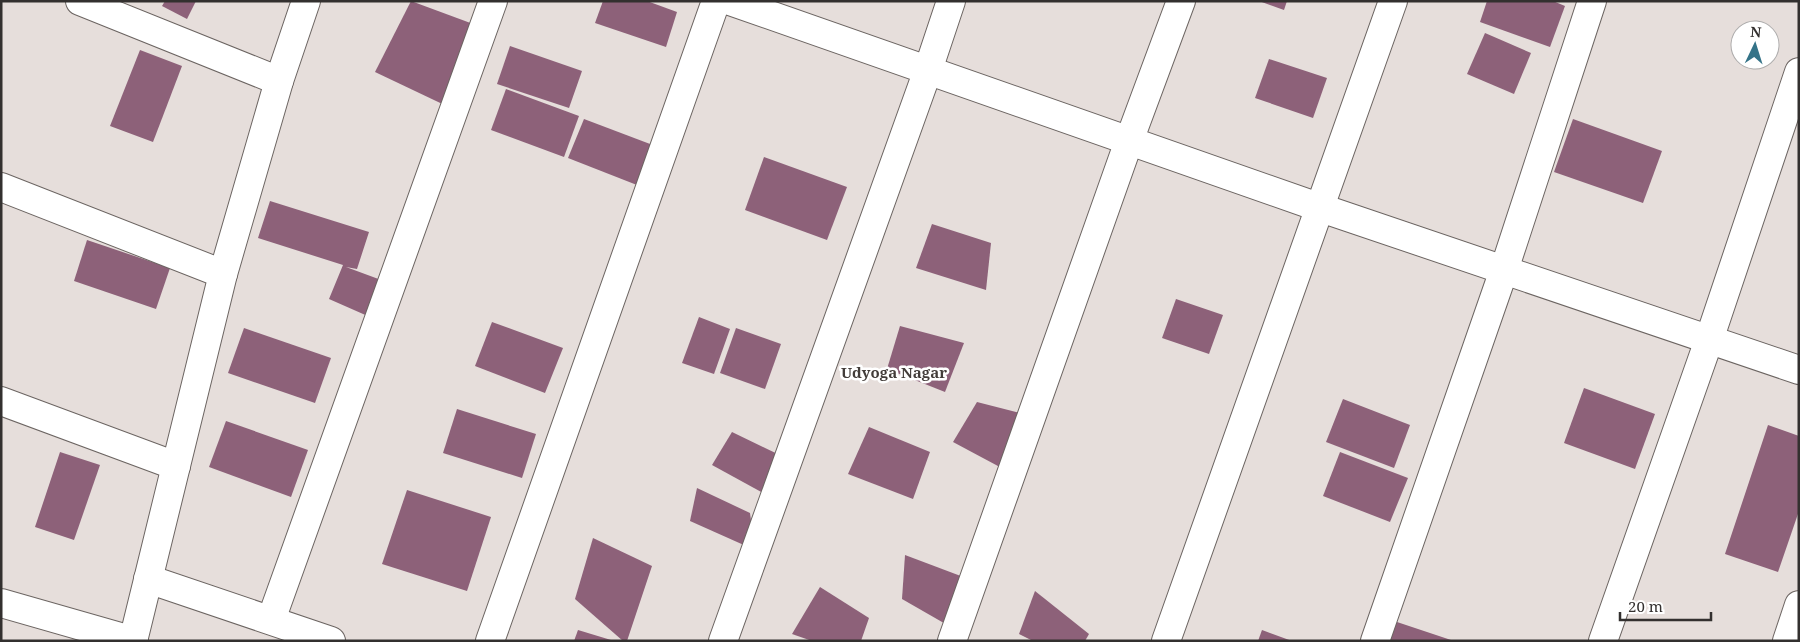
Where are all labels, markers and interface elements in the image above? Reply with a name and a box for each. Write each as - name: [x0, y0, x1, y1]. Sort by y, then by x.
- north arrow: [1730, 20, 1780, 70]
- text: N: [1750, 22, 1762, 41]
- district label: Udyoga Nagar: [841, 362, 947, 382]
- scale bar: [1620, 590, 1711, 622]
- text: 20 m: [1628, 596, 1663, 616]

